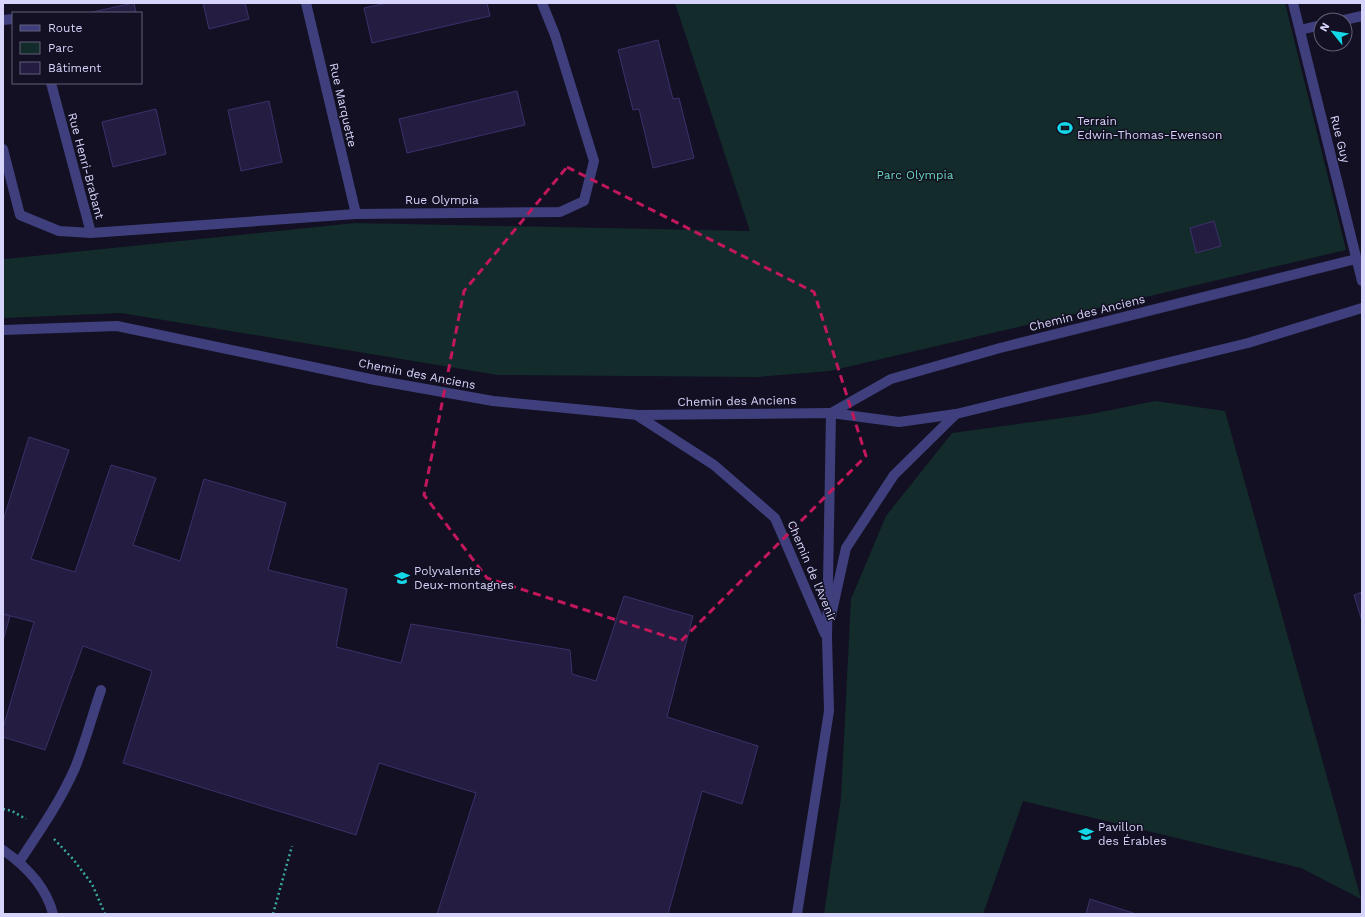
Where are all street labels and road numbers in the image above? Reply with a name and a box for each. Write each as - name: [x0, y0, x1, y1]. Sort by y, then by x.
- street label: Rue Marquette: [327, 62, 359, 148]
- street label: Rue Henri-Brabant: [65, 111, 107, 221]
- street label: Rue Guy: [1327, 114, 1353, 165]
- street label: Rue Olympia: [405, 193, 479, 207]
- street label: Chemin des Anciens: [1028, 292, 1146, 334]
- street label: Chemin des Anciens: [357, 356, 477, 392]
- street label: Chemin des Anciens: [677, 393, 797, 409]
- street label: Chemin de l'Avenir: [784, 518, 840, 624]

